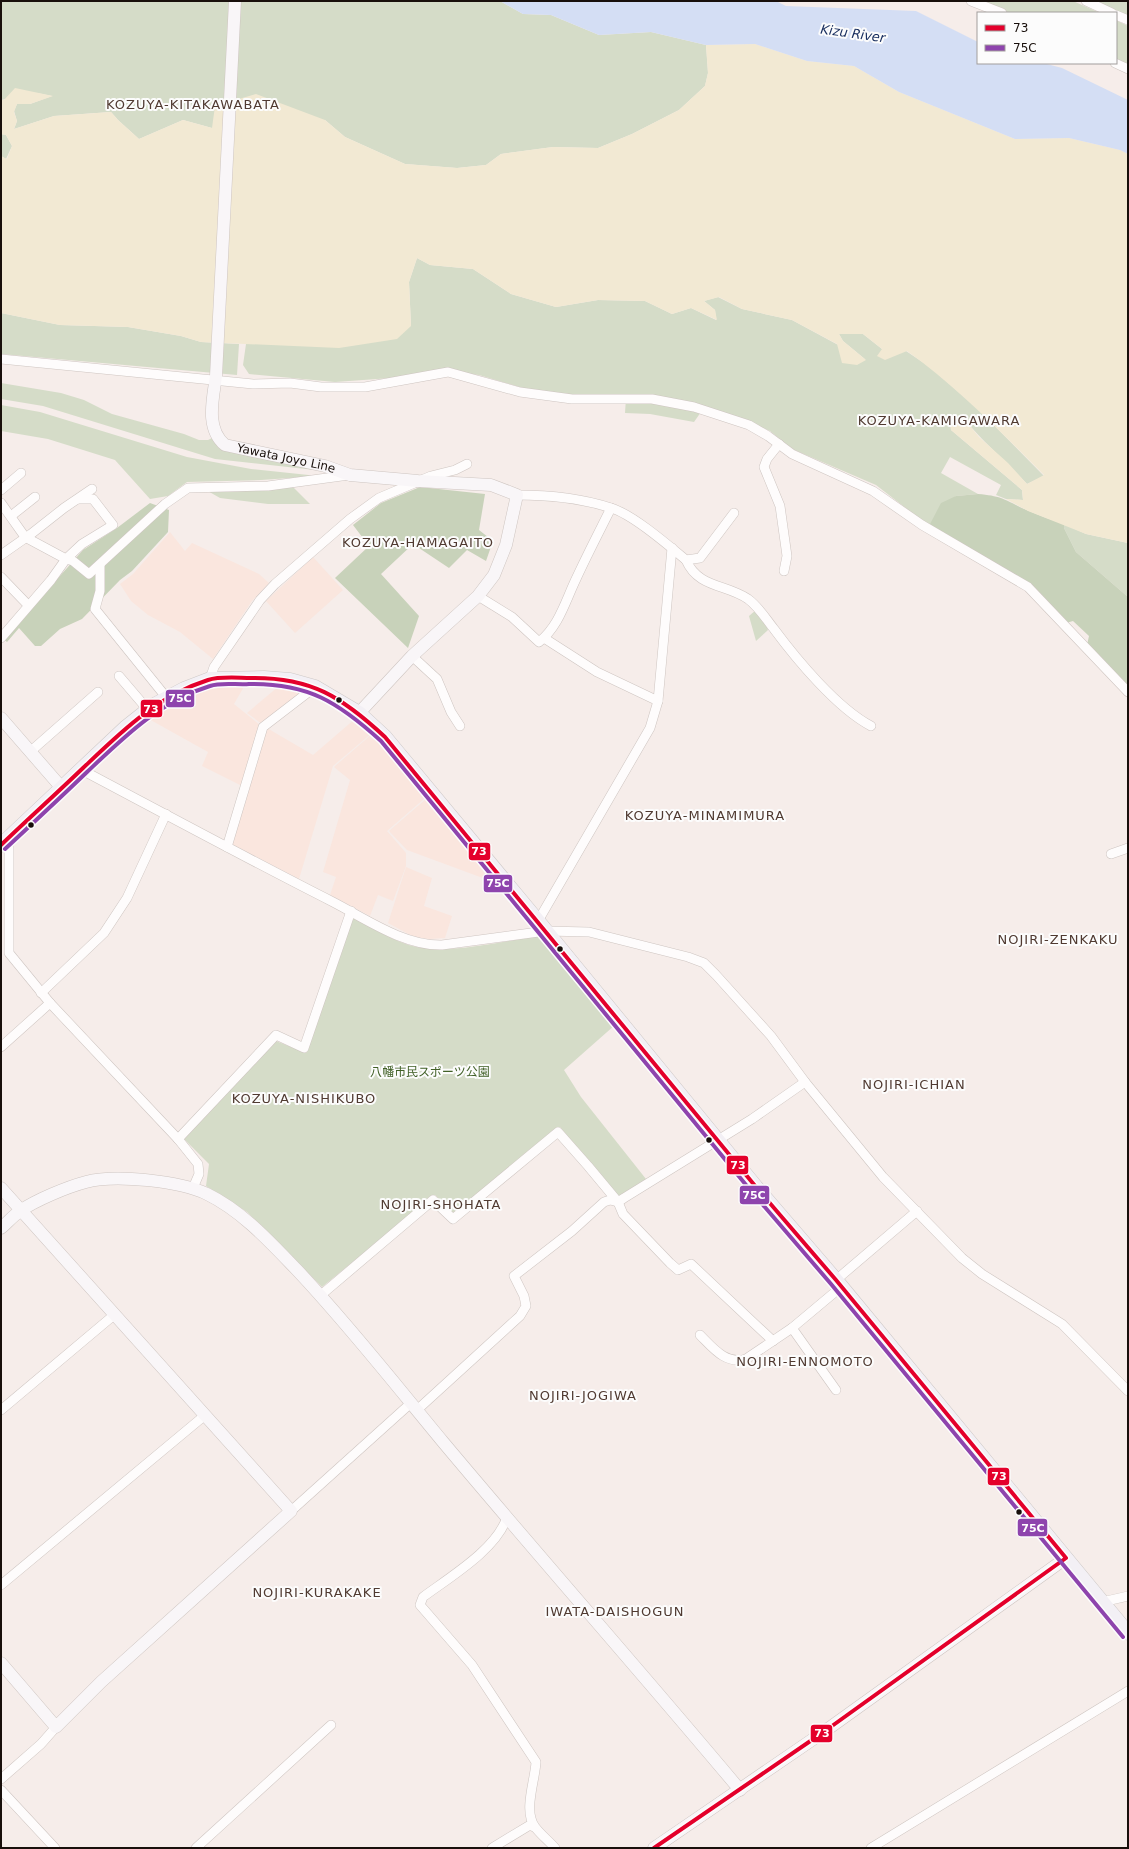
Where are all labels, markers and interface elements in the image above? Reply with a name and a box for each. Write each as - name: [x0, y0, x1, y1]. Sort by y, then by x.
- legend: [977, 12, 1117, 64]
- text: 73: [1013, 21, 1028, 35]
- water label: Kizu River: [820, 22, 888, 46]
- text: 75C: [1013, 41, 1037, 55]
- district label: KOZUYA-KITAKAWABATA: [106, 97, 280, 112]
- district label: KOZUYA-KAMIGAWARA: [858, 413, 1020, 428]
- street label: Yawata Joyo Line: [235, 440, 337, 476]
- district label: KOZUYA-HAMAGAITO: [342, 535, 494, 550]
- line badge: 75C: [165, 689, 195, 708]
- text: 75C: [168, 692, 192, 705]
- unlabelled marker: [334, 695, 344, 705]
- line badge: 73: [140, 699, 163, 718]
- text: 73: [143, 703, 159, 716]
- district label: KOZUYA-MINAMIMURA: [625, 808, 785, 823]
- unlabelled marker: [26, 820, 36, 830]
- line badge: 73: [468, 842, 491, 861]
- text: 73: [471, 845, 487, 858]
- line badge: 75C: [483, 874, 513, 893]
- text: 75C: [486, 877, 510, 890]
- district label: NOJIRI-ZENKAKU: [998, 932, 1118, 947]
- unlabelled marker: [555, 944, 565, 954]
- park label: 八幡市民スポーツ公園: [370, 1065, 490, 1079]
- district label: NOJIRI-ICHIAN: [862, 1077, 966, 1092]
- district label: KOZUYA-NISHIKUBO: [232, 1091, 376, 1106]
- unlabelled marker: [704, 1135, 714, 1145]
- line badge: 73: [726, 1155, 749, 1175]
- text: 73: [730, 1159, 746, 1172]
- line badge: 75C: [739, 1185, 770, 1205]
- text: 75C: [742, 1189, 766, 1202]
- district label: NOJIRI-SHOHATA: [381, 1197, 501, 1212]
- district label: NOJIRI-ENNOMOTO: [736, 1354, 874, 1369]
- district label: NOJIRI-JOGIWA: [529, 1388, 637, 1403]
- line badge: 73: [987, 1467, 1010, 1486]
- text: 73: [991, 1470, 1007, 1483]
- unlabelled marker: [1014, 1507, 1024, 1517]
- line badge: 75C: [1017, 1518, 1048, 1537]
- text: 75C: [1021, 1522, 1045, 1535]
- district label: NOJIRI-KURAKAKE: [252, 1585, 382, 1600]
- district label: IWATA-DAISHOGUN: [545, 1604, 685, 1619]
- line badge: 73: [810, 1724, 833, 1743]
- text: 73: [814, 1727, 830, 1740]

